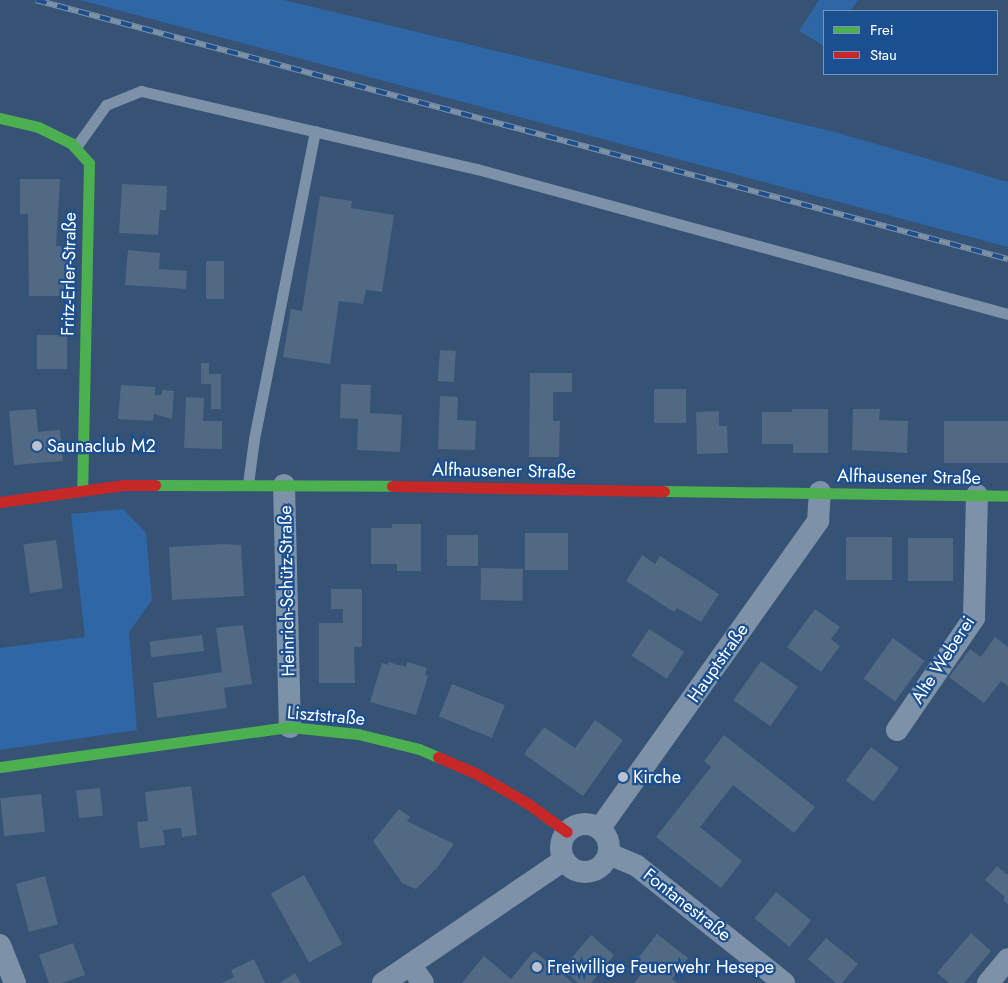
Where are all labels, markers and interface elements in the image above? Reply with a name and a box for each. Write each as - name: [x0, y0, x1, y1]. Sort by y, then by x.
- legend: [823, 10, 998, 75]
- text: Frei: [870, 19, 894, 41]
- text: Stau: [870, 44, 897, 66]
- street label: Fritz-Erler-Straße: [57, 212, 81, 336]
- place label: Saunaclub M2: [47, 435, 156, 457]
- marker: Saunaclub M2: [31, 440, 43, 452]
- street label: Alfhausener Straße: [432, 459, 576, 483]
- street label: Alfhausener Straße: [837, 465, 981, 489]
- street label: Heinrich-Schütz-Straße: [275, 505, 299, 677]
- street label: Alte Weberei: [907, 612, 979, 708]
- street label: Hauptstraße: [683, 619, 753, 707]
- street label: Lisztstraße: [286, 702, 366, 730]
- place label: Kirche: [633, 766, 681, 788]
- marker: Kirche: [617, 771, 629, 783]
- street label: Fontanestraße: [639, 864, 735, 946]
- place label: Freiwillige Feuerwehr Hesepe: [547, 956, 774, 978]
- marker: Freiwillige Feuerwehr Hesepe: [531, 961, 543, 973]

